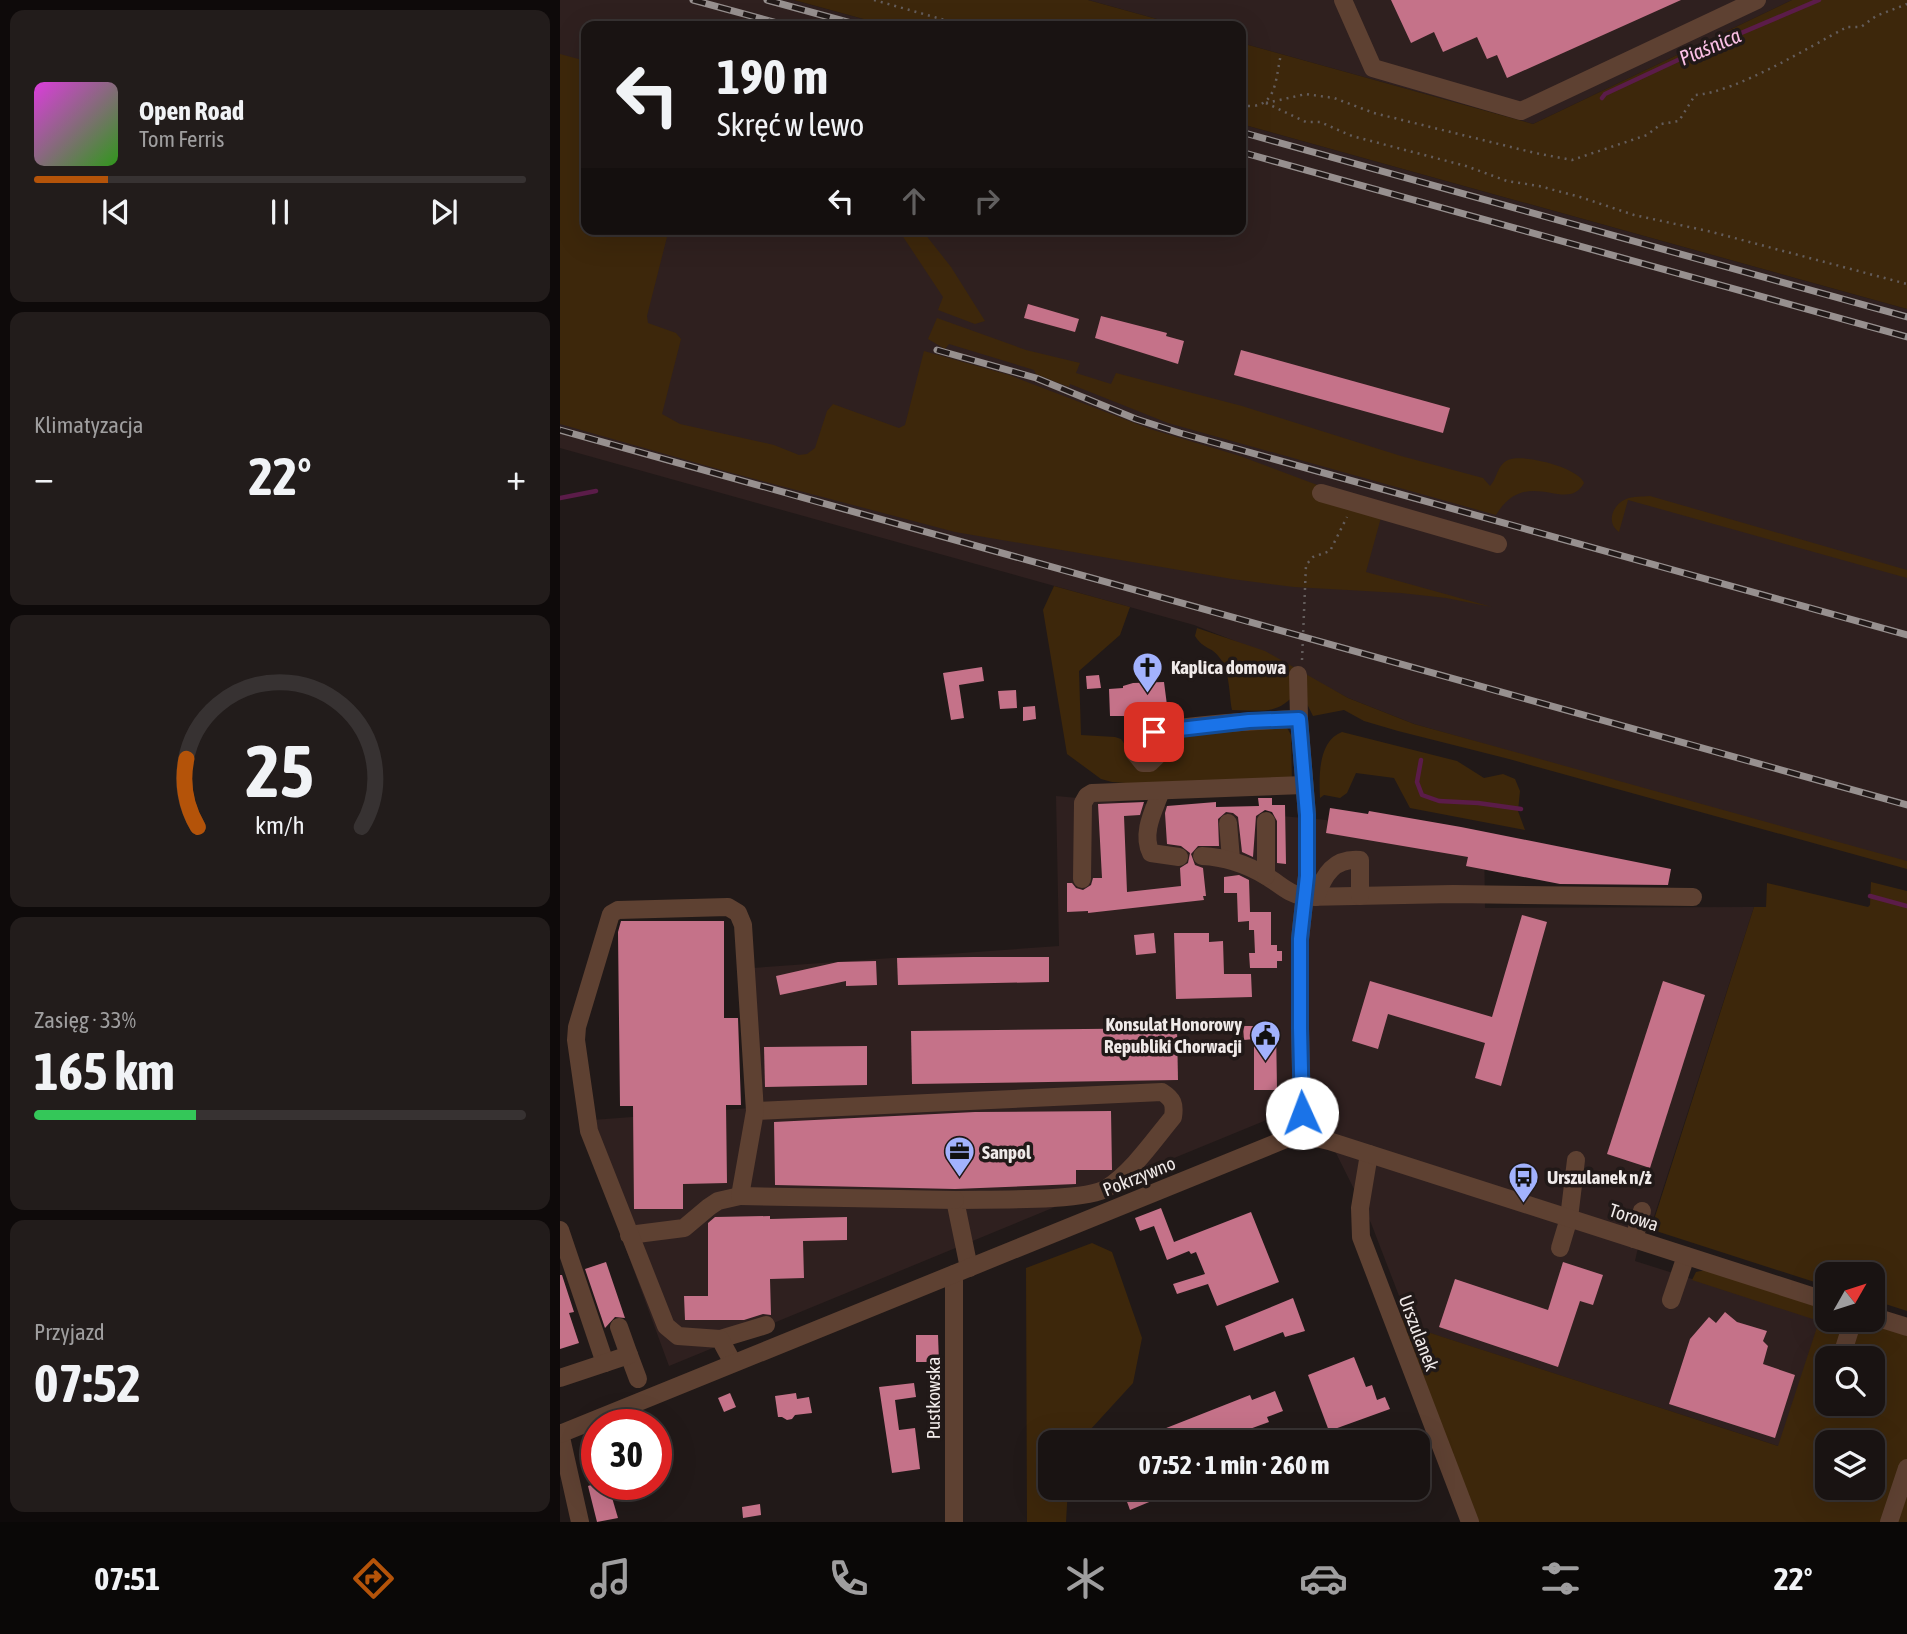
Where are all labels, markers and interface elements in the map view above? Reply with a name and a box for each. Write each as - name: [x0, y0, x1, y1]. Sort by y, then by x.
- water label: Piaśnica: [1675, 22, 1744, 70]
- text: 190 m: [717, 48, 828, 104]
- icon: left: [602, 49, 693, 140]
- text: Open Road: [139, 96, 244, 126]
- text: Skręć w lewo: [717, 106, 864, 143]
- text: Tom Ferris: [139, 126, 224, 152]
- icon: left: [822, 182, 860, 220]
- icon: ahead: [895, 182, 933, 220]
- icon: right: [968, 182, 1006, 220]
- icon: previous: [97, 193, 135, 231]
- icon: pause: [261, 193, 299, 231]
- icon: next: [425, 193, 463, 231]
- text: Klimatyzacja: [34, 412, 143, 438]
- text: 22°: [248, 446, 312, 506]
- text: −: [34, 455, 54, 498]
- text: +: [506, 455, 526, 498]
- church icon: Kaplica domowa: [1131, 650, 1165, 694]
- place label: Kaplica domowa: [1171, 656, 1286, 678]
- pin: [1124, 702, 1184, 762]
- icon: arrive: [1135, 713, 1173, 751]
- text: 25: [246, 729, 314, 812]
- text: km/h: [255, 811, 305, 839]
- text: Zasięg · 33%: [34, 1007, 136, 1033]
- place label: Konsulat Honorowy Republiki Chorwacji: [1104, 1013, 1242, 1057]
- public building icon: Konsulat Honorowy Republiki Chorwacji: [1248, 1018, 1282, 1062]
- text: 165 km: [34, 1041, 175, 1101]
- position arrow: [1265, 1076, 1339, 1150]
- office icon: Sanpol: [942, 1135, 976, 1179]
- place label: Sanpol: [982, 1141, 1032, 1163]
- street label: Pokrzywno: [1100, 1152, 1178, 1200]
- bus stop icon: Urszulanek n/ż: [1507, 1160, 1541, 1204]
- place label: Urszulanek n/ż: [1547, 1166, 1652, 1188]
- street label: Torowa: [1607, 1199, 1661, 1235]
- north arrow: [1815, 1262, 1885, 1332]
- map controls: [1815, 1262, 1885, 1500]
- street label: Urszulanek: [1394, 1292, 1444, 1375]
- text: Przyjazd: [34, 1319, 105, 1345]
- button: search: [1815, 1346, 1885, 1416]
- text: 07:52: [34, 1353, 141, 1413]
- street label: Pustkowska: [922, 1357, 944, 1439]
- speed limit sign: 30: [581, 1409, 672, 1500]
- button: layers: [1815, 1430, 1885, 1500]
- text: 07:52 · 1 min · 260 m: [1139, 1450, 1329, 1480]
- icon: directions: [349, 1554, 398, 1603]
- icon: music: [586, 1554, 635, 1603]
- icon: phone: [824, 1554, 873, 1603]
- icon: climate: [1061, 1554, 1110, 1603]
- icon: car: [1299, 1554, 1348, 1603]
- icon: filters: [1536, 1554, 1585, 1603]
- text: 07:51: [94, 1560, 160, 1597]
- text: 22°: [1774, 1560, 1813, 1597]

